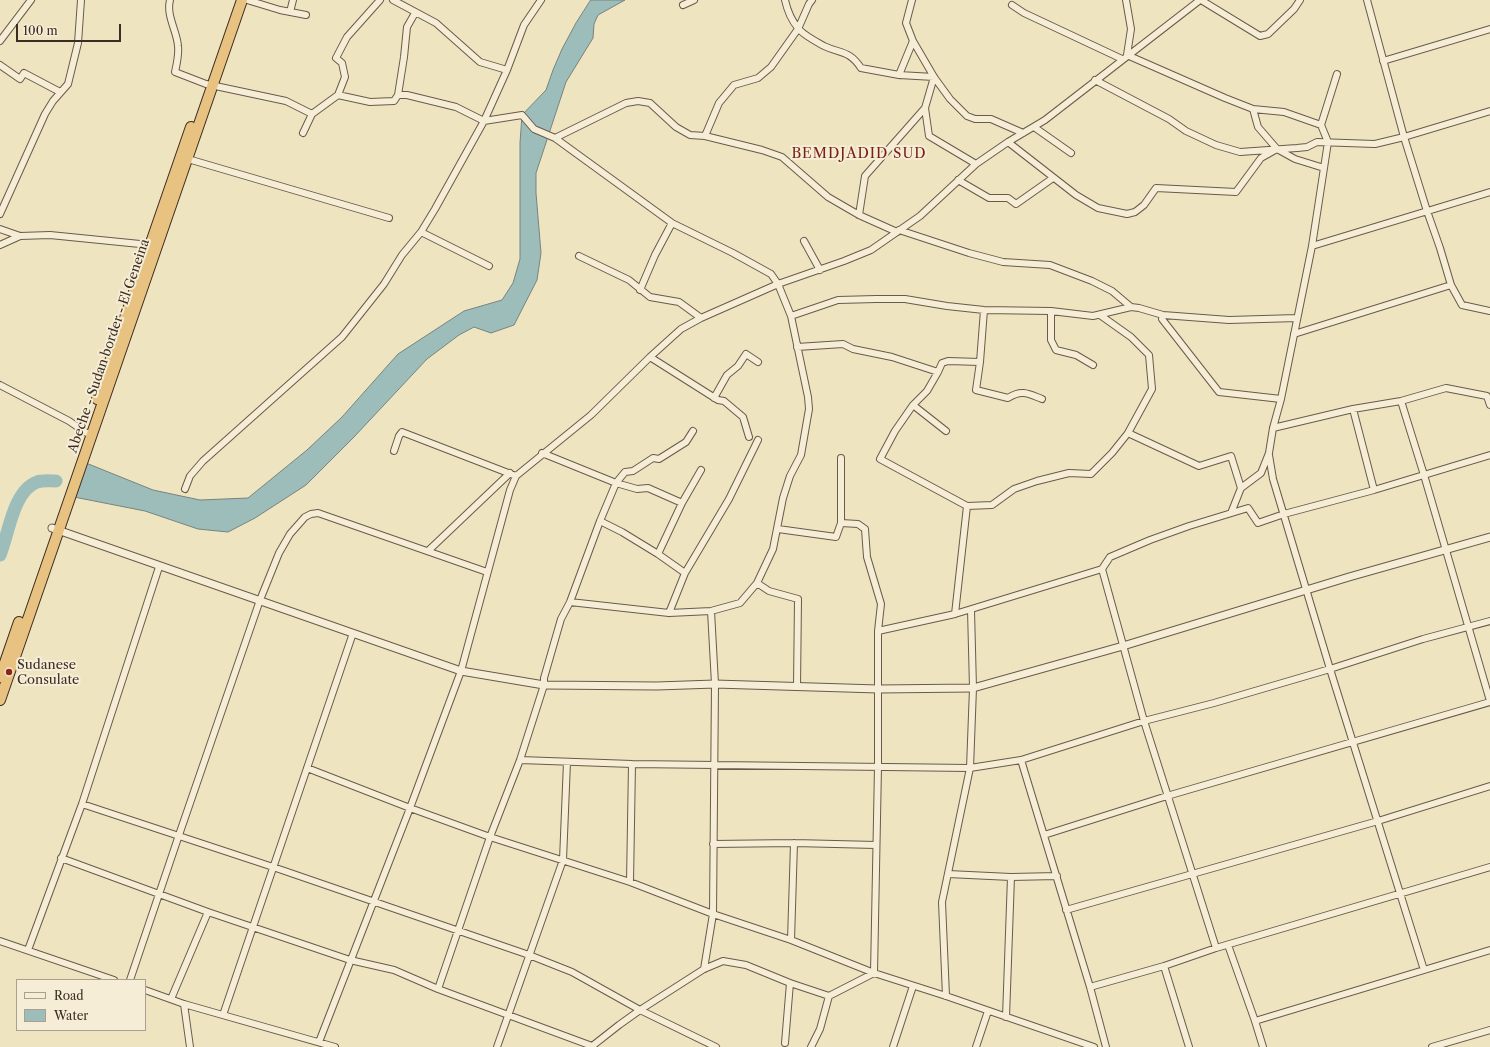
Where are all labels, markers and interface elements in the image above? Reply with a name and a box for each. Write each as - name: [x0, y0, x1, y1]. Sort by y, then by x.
- scale bar: [18, 16, 123, 42]
- text: 100 m: [23, 23, 58, 38]
- district label: BEMDJADID SUD: [791, 146, 927, 162]
- street label: Abeche - Sudan border - El Geneina: [65, 237, 153, 455]
- place label: Sudanese Consulate: [17, 657, 79, 688]
- marker: Sudanese Consulate: [4, 667, 14, 677]
- legend: [16, 979, 146, 1031]
- text: Road: [54, 988, 84, 1003]
- text: Water: [54, 1008, 88, 1023]

